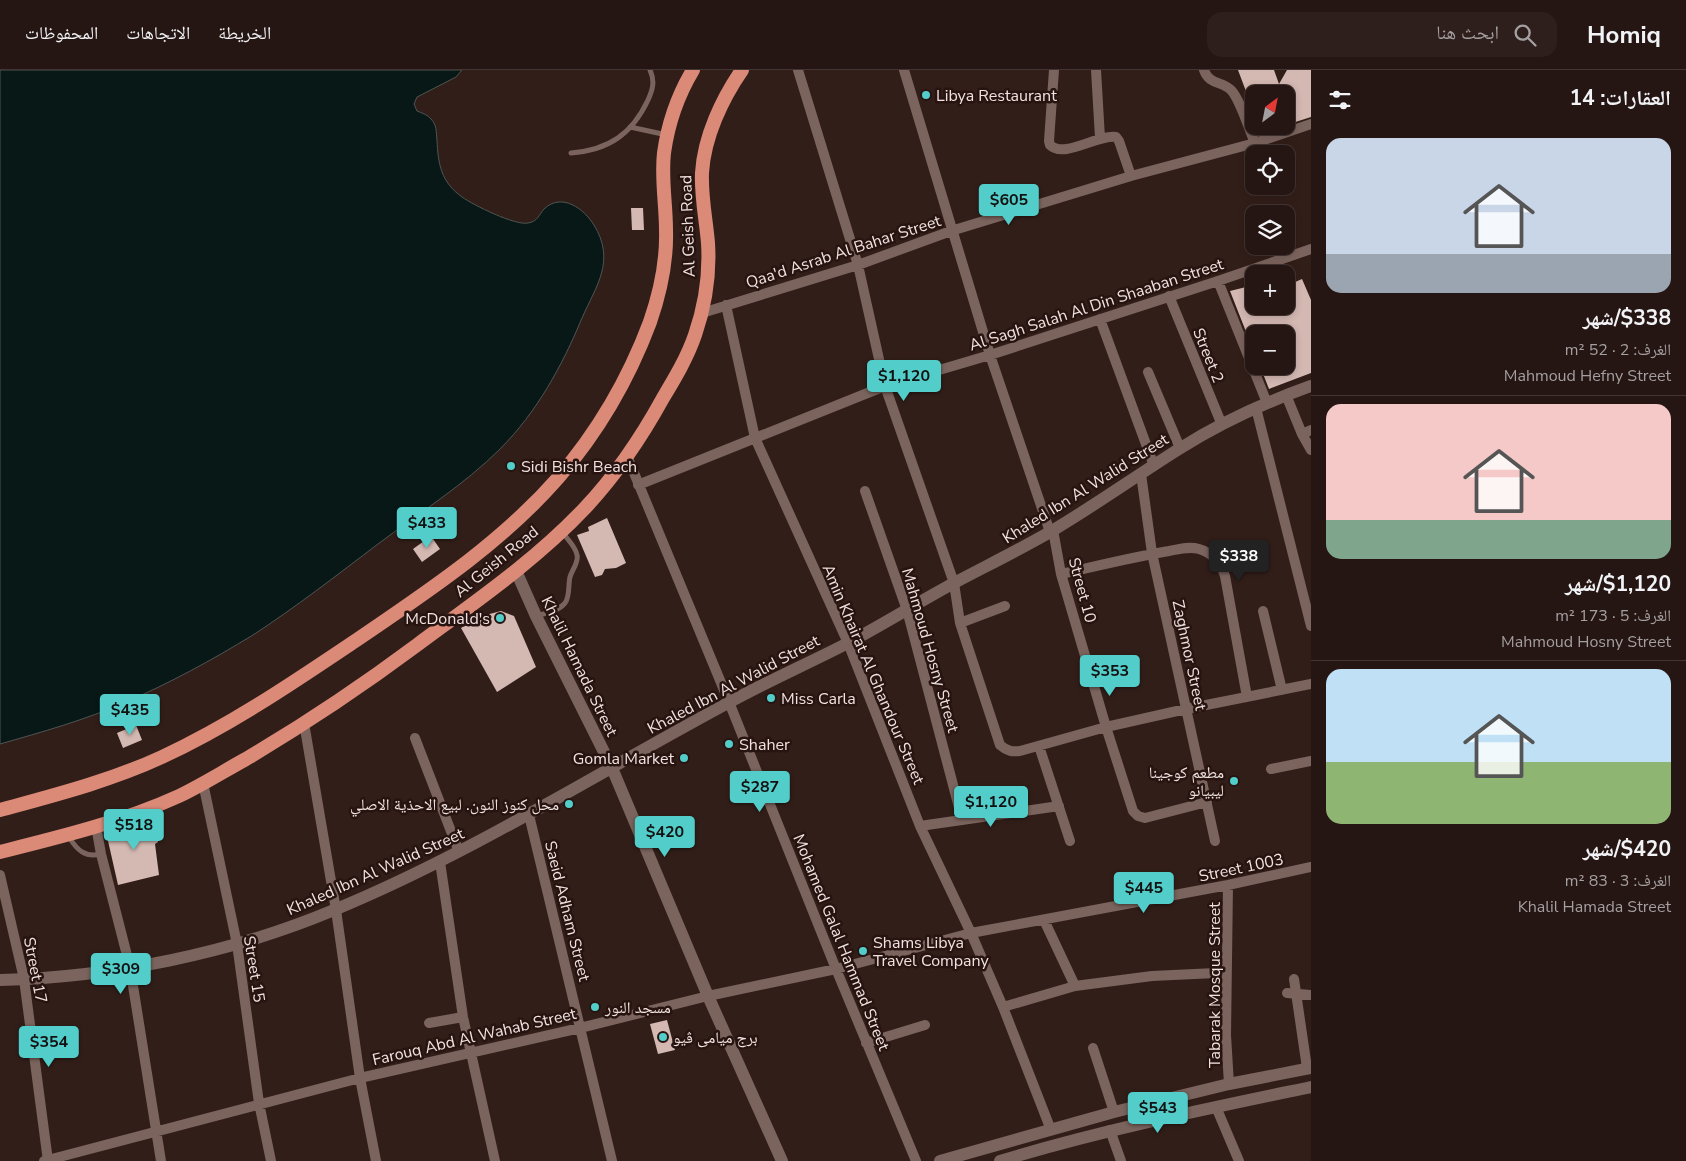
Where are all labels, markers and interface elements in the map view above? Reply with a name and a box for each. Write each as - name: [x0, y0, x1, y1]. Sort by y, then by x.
- search box: [1207, 12, 1557, 57]
- text: Homiq: [1587, 19, 1661, 51]
- text: ابحث هنا: [1436, 20, 1499, 46]
- text: المحفوظات: [25, 21, 98, 45]
- text: الاتجاهات: [126, 21, 190, 45]
- text: الخريطة: [218, 21, 271, 45]
- icon: search: [1511, 21, 1539, 49]
- text: العقارات: 14: [1569, 84, 1671, 112]
- place label: Libya Restaurant: [936, 85, 1057, 107]
- north arrow: [1245, 85, 1295, 135]
- map controls: [1245, 85, 1295, 375]
- icon: filters: [1326, 86, 1354, 114]
- marker: Libya Restaurant: [920, 89, 932, 101]
- button: locate: [1245, 145, 1295, 195]
- icon: home: [1454, 171, 1544, 261]
- street label: Al Geish Road: [675, 174, 701, 278]
- pin: $605: [979, 184, 1039, 226]
- text: $605: [990, 189, 1028, 211]
- button: layers: [1245, 205, 1295, 255]
- street label: Qaa'd Asrab Al Bahar Street: [743, 210, 944, 294]
- street label: Al Sagh Salah Al Din Shaaban Street: [966, 253, 1227, 357]
- button: +: [1245, 265, 1295, 315]
- text: $338/شهر: [1583, 304, 1671, 332]
- street label: Street 2: [1187, 325, 1229, 386]
- button: −: [1245, 325, 1295, 375]
- text: الغرف: 2 · 52 m²: [1565, 339, 1671, 361]
- pin: $1,120: [863, 360, 945, 402]
- text: $1,120: [878, 365, 930, 387]
- text: Mahmoud Hefny Street: [1504, 365, 1671, 387]
- street label: Khaled Ibn Al Walid Street: [998, 428, 1173, 549]
- icon: home: [1454, 436, 1544, 526]
- place label: Sidi Bishr Beach: [521, 456, 637, 478]
- marker: Sidi Bishr Beach: [505, 460, 517, 472]
- pin: $433: [397, 506, 457, 549]
- text: $433: [408, 512, 446, 534]
- street label: Al Geish Road: [450, 521, 543, 603]
- pin: $338: [1209, 540, 1269, 582]
- text: $338: [1220, 545, 1258, 567]
- street label: Street 10: [1063, 555, 1101, 625]
- street label: Amin Khairat Al Ghandour Street: [817, 561, 930, 788]
- street label: Mahmoud Hosny Street: [896, 566, 964, 735]
- text: $1,120/شهر: [1565, 570, 1671, 598]
- street label: Khalil Hamada Street: [536, 593, 623, 740]
- street label: Zaghmor Street: [1167, 598, 1212, 713]
- text: الغرف: 5 · 173 m²: [1555, 605, 1671, 627]
- place label: McDonald's: [405, 608, 490, 630]
- marker: McDonald's: [494, 612, 506, 624]
- street label: Khaled Ibn Al Walid Street: [644, 630, 824, 740]
- text: Mahmoud Hosny Street: [1501, 631, 1671, 653]
- pin: $353: [1080, 654, 1140, 697]
- text: $353: [1091, 660, 1129, 682]
- place label: Miss Carla: [781, 688, 856, 710]
- marker: Miss Carla: [765, 692, 777, 704]
- pin: $435: [100, 694, 160, 736]
- text: $435: [111, 699, 149, 721]
- icon: home: [1454, 701, 1544, 791]
- place label: Shaher: [739, 734, 790, 756]
- marker: Shaher: [723, 738, 735, 750]
- place label: Gomla Market: [573, 748, 674, 770]
- marker: Gomla Market: [678, 752, 690, 764]
- place label: مطعم كوجينا ليبيانو: [1149, 762, 1224, 802]
- pin: $287: [730, 770, 790, 813]
- marker: مطعم كوجينا ليبيانو: [1228, 775, 1240, 787]
- text: $287: [741, 776, 779, 798]
- pin: $1,120: [950, 786, 1032, 828]
- text: $1,120: [965, 791, 1017, 813]
- place label: محل كنوز النون. لبيع الاحذية الاصلي: [350, 794, 559, 817]
- marker: محل كنوز النون. لبيع الاحذية الاصلي: [563, 798, 575, 810]
- pin: $518: [104, 808, 164, 851]
- text: $518: [115, 814, 153, 836]
- pin: $420: [635, 816, 695, 858]
- text: $420: [646, 821, 684, 843]
- street label: Khaled Ibn Al Walid Street: [283, 823, 468, 921]
- street label: Mohamed Galal Hammad Street: [787, 831, 895, 1054]
- text: $420/شهر: [1583, 835, 1671, 863]
- street label: Saeid Adham Street: [539, 839, 595, 984]
- street label: Street 1003: [1197, 848, 1286, 888]
- text: الغرف: 3 · 83 m²: [1565, 870, 1671, 892]
- pin: $445: [1114, 872, 1174, 914]
- text: $445: [1125, 877, 1163, 899]
- text: Khalil Hamada Street: [1518, 896, 1671, 918]
- street label: Tabarak Mosque Street: [1204, 902, 1226, 1068]
- place label: Shams Libya Travel Company: [873, 932, 990, 972]
- street label: Street 15: [238, 934, 270, 1004]
- street label: Street 17: [18, 935, 52, 1005]
- marker: Shams Libya Travel Company: [857, 945, 869, 957]
- pin: $309: [91, 952, 151, 995]
- text: $309: [102, 958, 140, 980]
- place label: مسجد النور: [604, 997, 671, 1019]
- marker: مسجد النور: [589, 1001, 601, 1013]
- street label: Farouq Abd Al Wahab Street: [370, 1003, 579, 1071]
- pin: $354: [19, 1026, 79, 1068]
- place label: برج ميامى ڤيو: [673, 1027, 758, 1049]
- text: $354: [30, 1031, 68, 1053]
- marker: برج ميامى ڤيو: [657, 1031, 669, 1043]
- pin: $543: [1128, 1092, 1188, 1134]
- text: $543: [1139, 1097, 1177, 1119]

